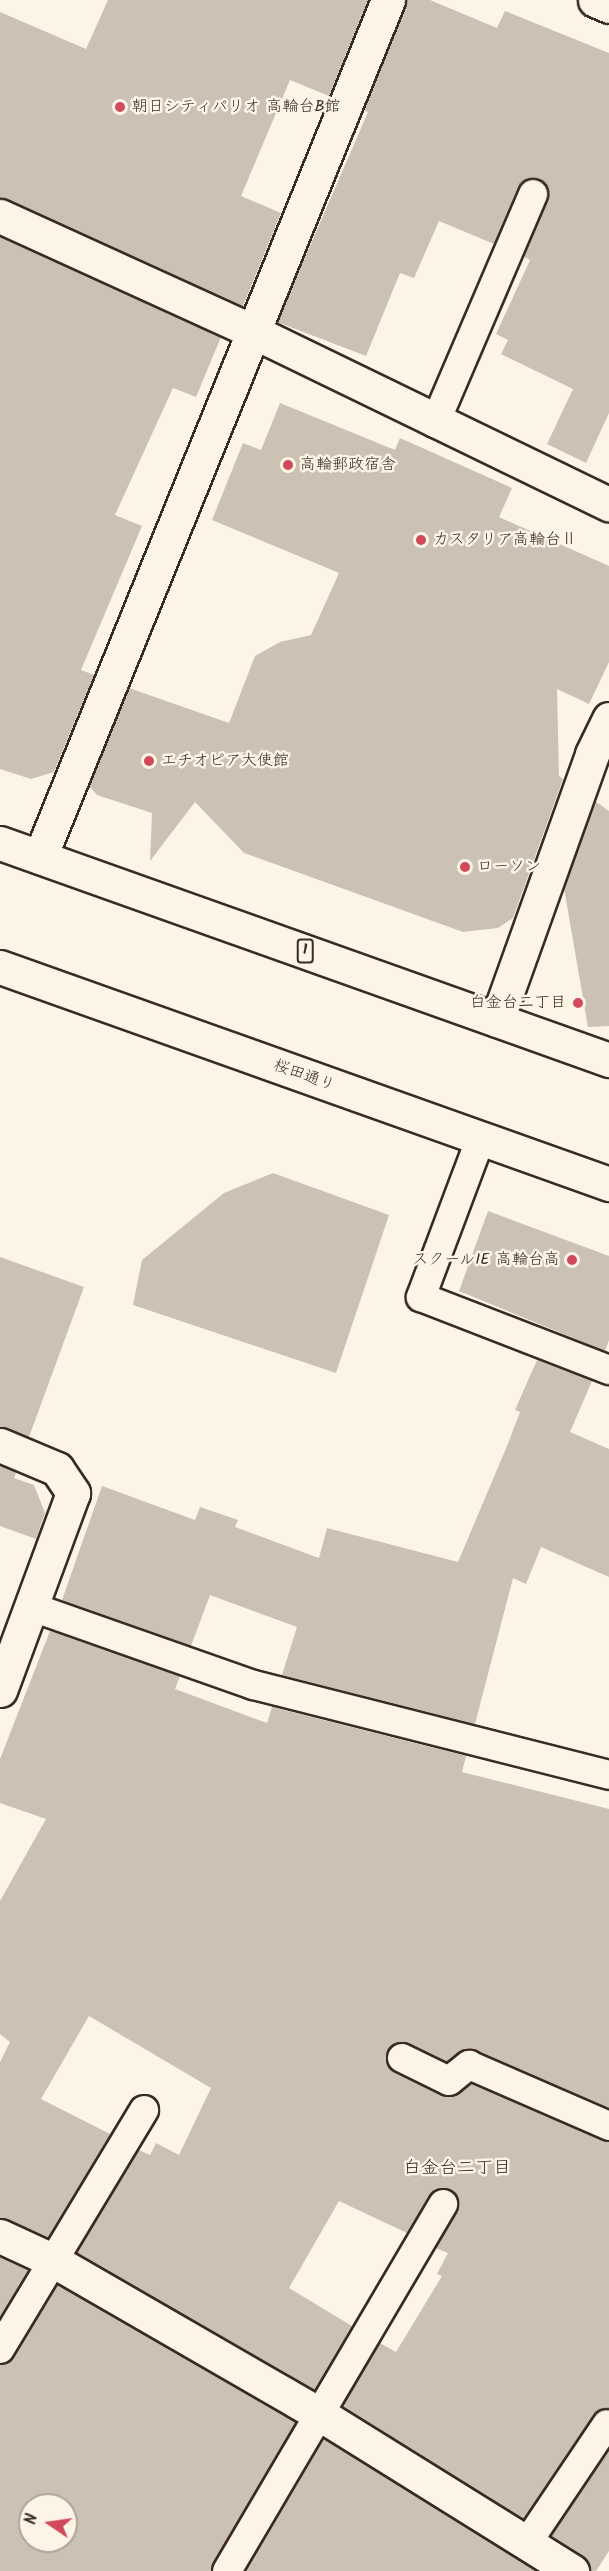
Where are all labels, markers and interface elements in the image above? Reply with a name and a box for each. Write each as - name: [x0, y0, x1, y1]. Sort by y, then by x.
- place label: 朝日シティパリオ 高輪台B館: [132, 97, 341, 117]
- marker: 朝日シティパリオ 高輪台B館: [113, 100, 127, 114]
- place label: 高輪郵政宿舎: [300, 455, 396, 475]
- marker: 高輪郵政宿舎: [281, 458, 295, 472]
- place label: カスタリア高輪台Ⅱ: [433, 530, 577, 550]
- marker: カスタリア高輪台Ⅱ: [414, 533, 428, 547]
- place label: エチオピア大使館: [161, 751, 289, 771]
- marker: エチオピア大使館: [142, 754, 156, 768]
- place label: ローソン: [477, 857, 541, 877]
- marker: ローソン: [458, 860, 472, 874]
- road number: 1: [296, 939, 314, 963]
- place label: 白金台二丁目: [470, 993, 566, 1013]
- marker: 白金台二丁目: [571, 996, 585, 1010]
- street label: 桜田通り: [271, 1056, 337, 1096]
- place label: スクールIE 高輪台高: [411, 1250, 560, 1270]
- marker: スクールIE 高輪台高: [565, 1253, 579, 1267]
- district label: 白金台二丁目: [403, 2158, 511, 2180]
- north arrow: [18, 2493, 78, 2553]
- text: N: [19, 2512, 45, 2527]

